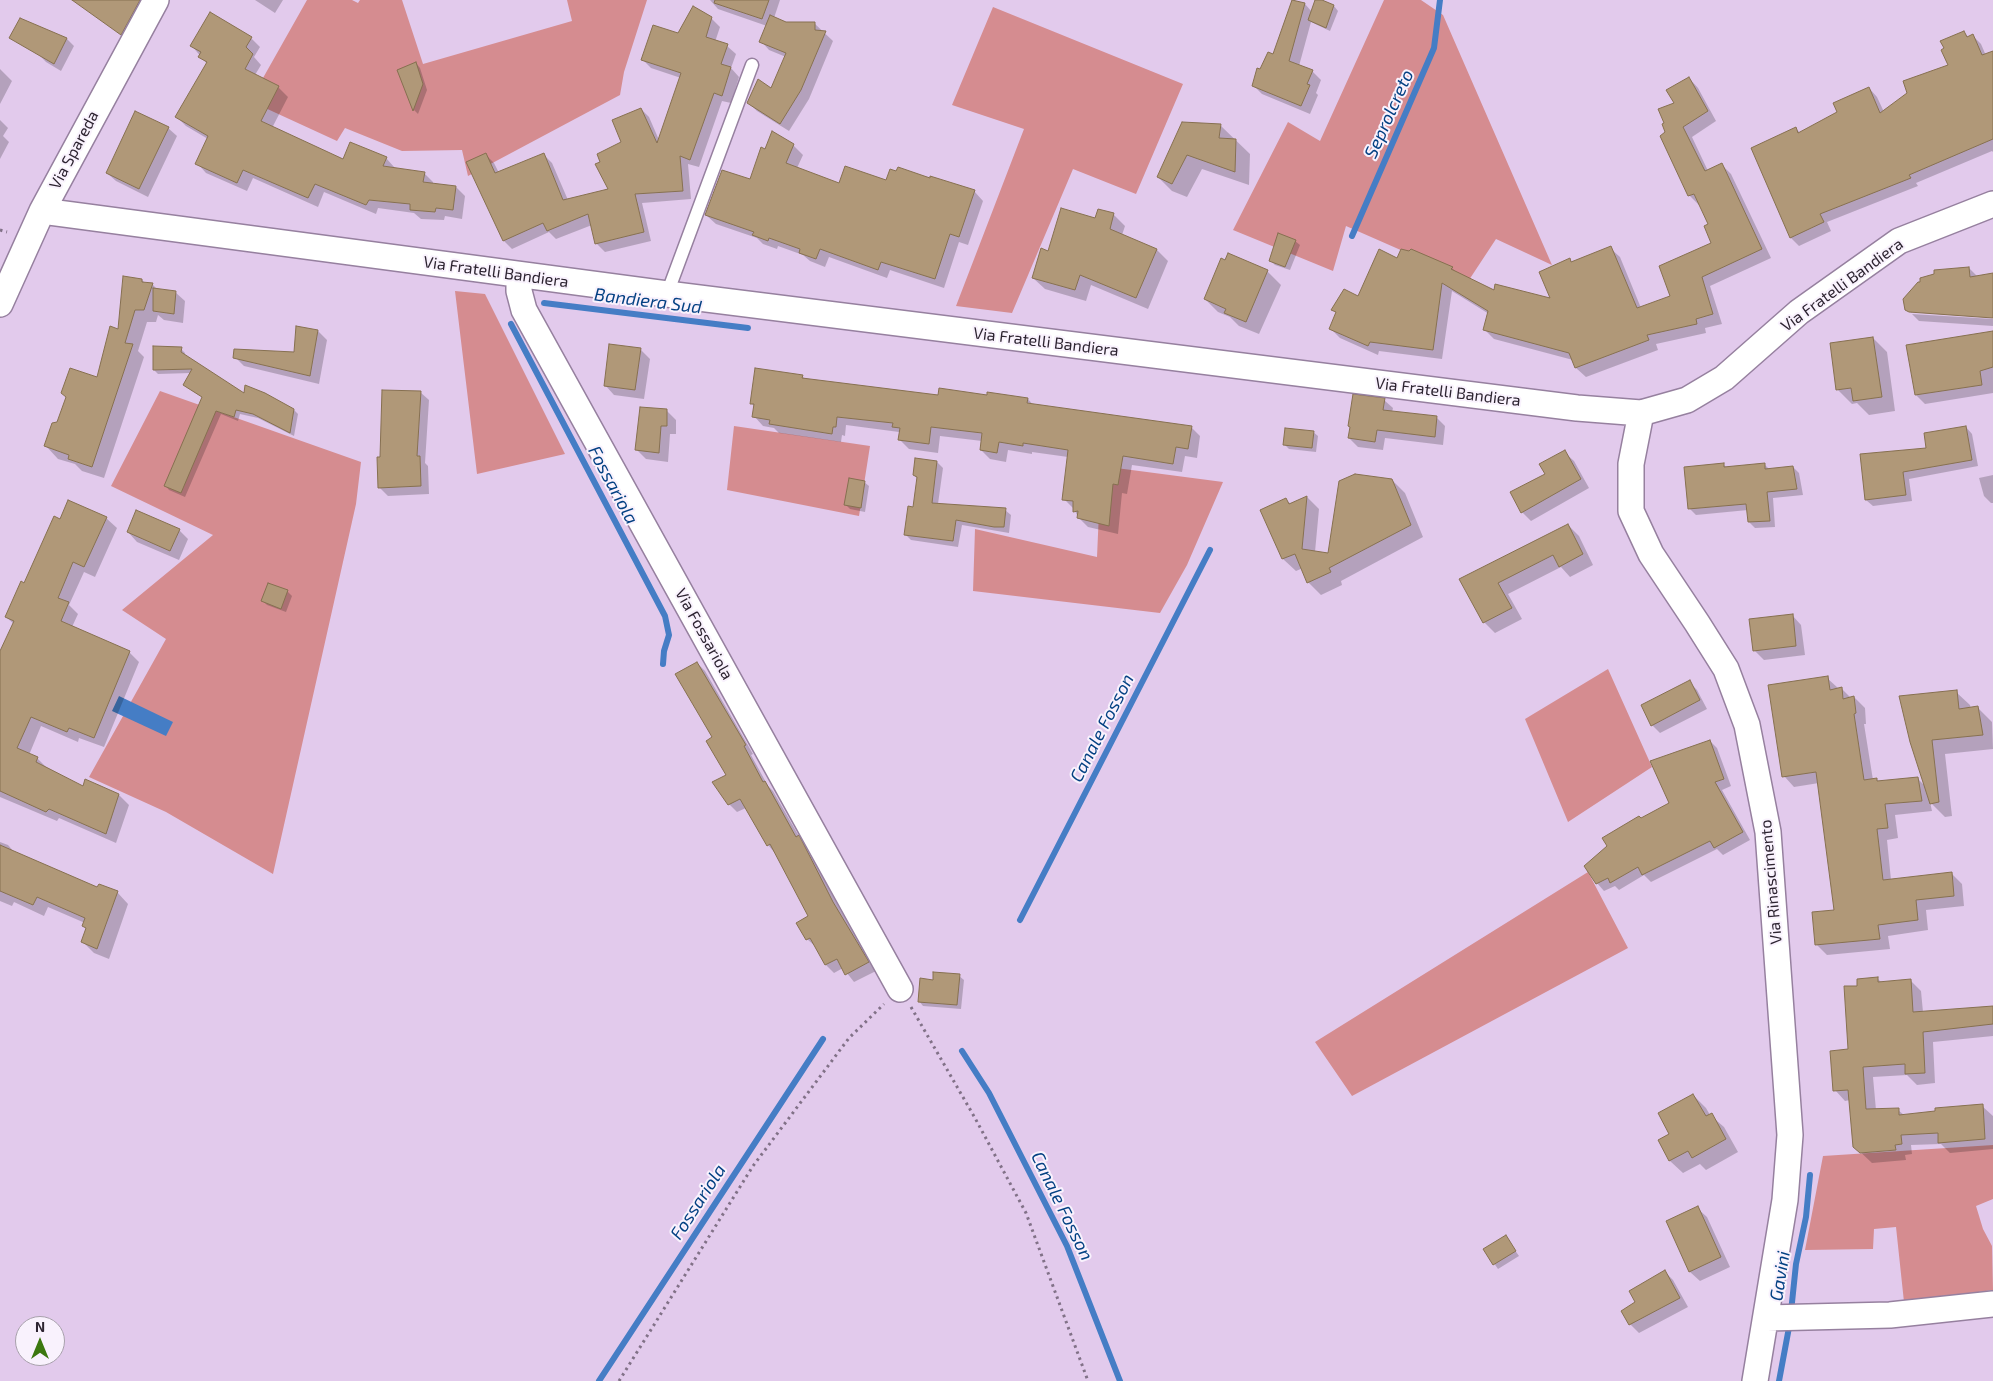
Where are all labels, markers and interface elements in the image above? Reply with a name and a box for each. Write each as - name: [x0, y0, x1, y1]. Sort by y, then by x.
- water label: Seprolcreto: [1360, 66, 1418, 162]
- street label: Via Spareda: [45, 108, 103, 192]
- street label: Via Fratelli Bandiera: [1777, 234, 1907, 336]
- street label: Via Fratelli Bandiera: [422, 252, 570, 292]
- water label: Bandiera Sud: [593, 284, 703, 318]
- street label: Via Fratelli Bandiera: [972, 324, 1120, 360]
- street label: Via Fratelli Bandiera: [1374, 374, 1522, 410]
- water label: Fossariola: [583, 442, 643, 528]
- street label: Via Fossariola: [671, 585, 737, 683]
- water label: Canale Fosson: [1065, 670, 1139, 786]
- street label: Via Rinascimento: [1756, 819, 1786, 945]
- water label: Canale Fosson: [1026, 1148, 1098, 1264]
- water label: Fossariola: [666, 1160, 730, 1244]
- water label: Gavini: [1765, 1249, 1795, 1303]
- north arrow: [15, 1316, 65, 1366]
- text: N: [35, 1318, 45, 1335]

